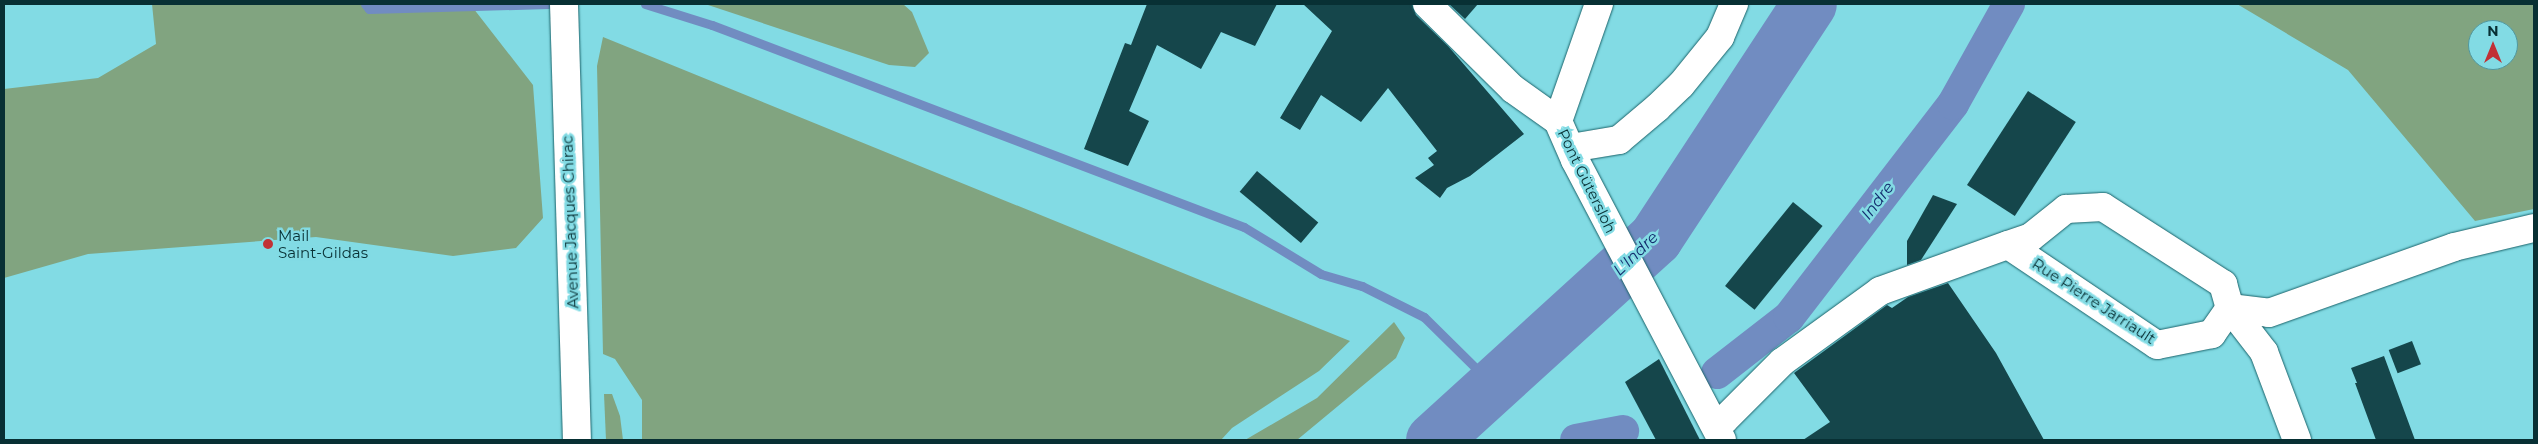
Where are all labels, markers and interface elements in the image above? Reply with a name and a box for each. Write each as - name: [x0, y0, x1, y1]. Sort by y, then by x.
- north arrow: [2468, 20, 2518, 70]
- text: N: [2487, 22, 2499, 40]
- street label: Pont Gütersloh: [1554, 126, 1620, 236]
- street label: Avenue Jacques Chirac: [558, 135, 582, 309]
- water label: Indre: [1858, 178, 1898, 224]
- place label: Mail Saint-Gildas: [278, 226, 368, 261]
- water label: L'Indre: [1610, 228, 1662, 280]
- marker: Mail Saint-Gildas: [262, 238, 274, 250]
- street label: Rue Pierre Jarriault: [2029, 254, 2159, 348]

